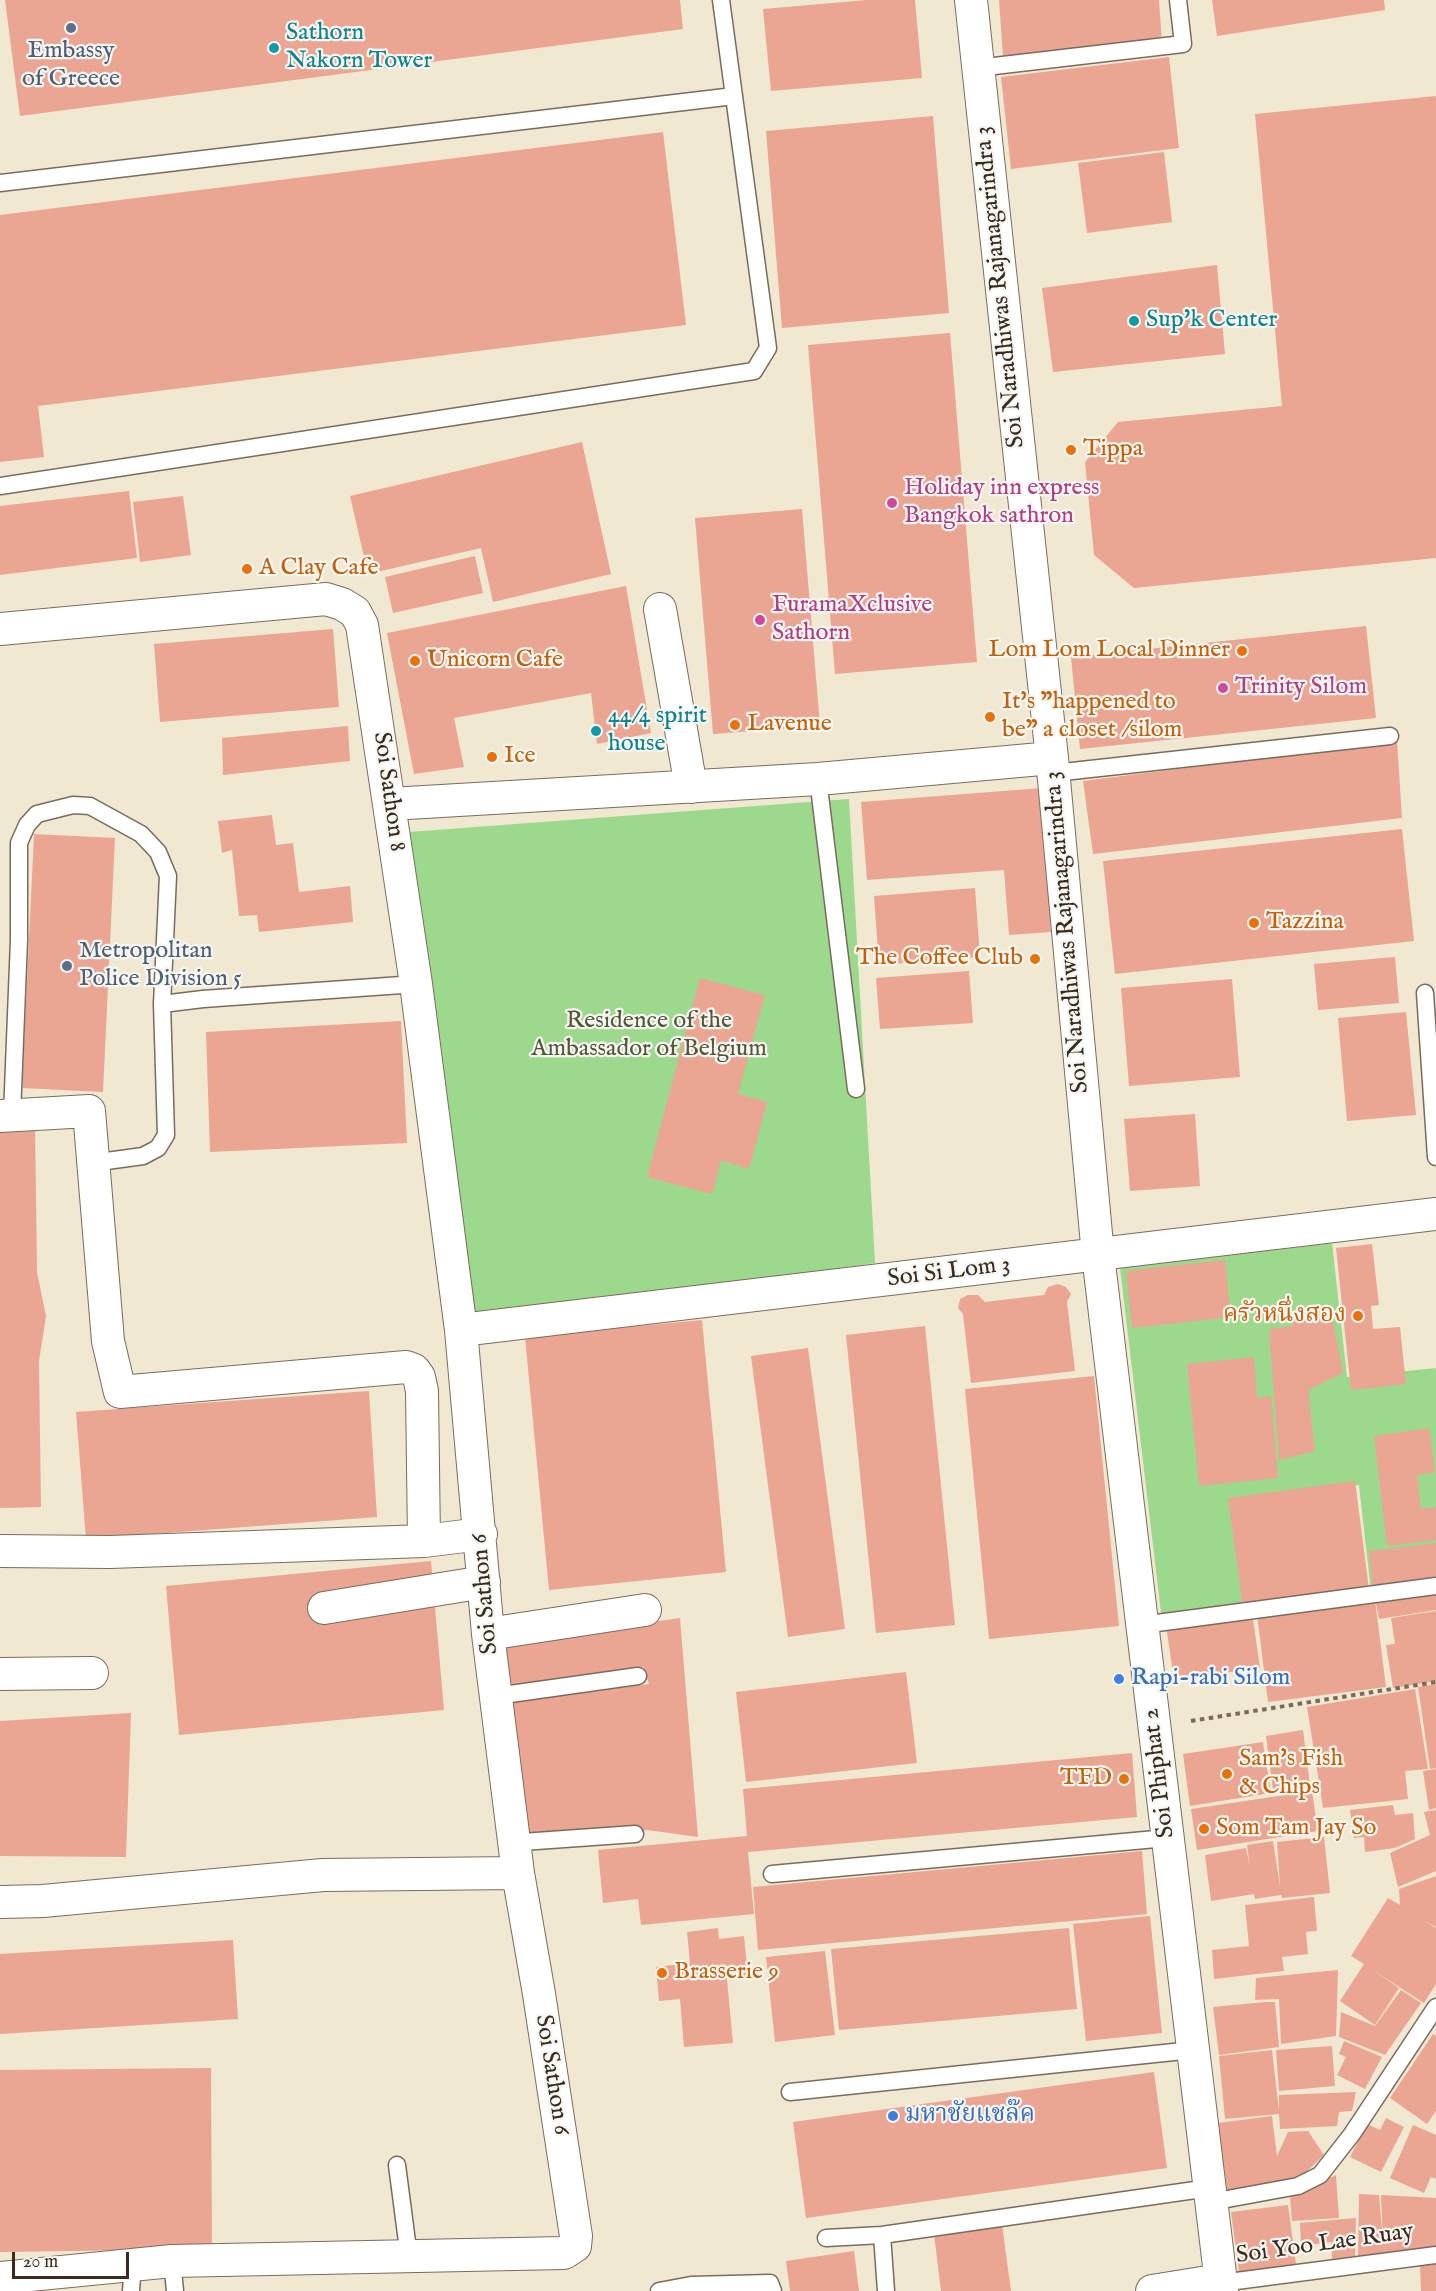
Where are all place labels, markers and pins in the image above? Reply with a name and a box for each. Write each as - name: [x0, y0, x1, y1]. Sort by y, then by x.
- place label: Sathorn Nakorn Tower: [286, 20, 432, 76]
- marker: Embassy of Greece: [64, 21, 78, 35]
- place label: Embassy of Greece: [22, 38, 120, 94]
- marker: Sathorn Nakorn Tower: [267, 41, 281, 55]
- place label: Sup'k Center: [1146, 307, 1277, 335]
- marker: Sup'k Center: [1127, 314, 1141, 328]
- place label: Tippa: [1083, 436, 1143, 464]
- marker: Tippa: [1064, 443, 1078, 457]
- place label: Holiday inn express Bangkok sathron: [904, 475, 1100, 531]
- marker: Holiday inn express Bangkok sathron: [885, 496, 899, 510]
- place label: A Clay Cafe: [259, 555, 379, 583]
- marker: A Clay Cafe: [240, 562, 254, 576]
- place label: FuramaXclusive Sathorn: [772, 592, 932, 648]
- marker: FuramaXclusive Sathorn: [753, 613, 767, 627]
- place label: Lom Lom Local Dinner: [988, 637, 1230, 665]
- marker: Lom Lom Local Dinner: [1235, 644, 1249, 658]
- place label: Unicorn Cafe: [427, 647, 563, 675]
- marker: Unicorn Cafe: [408, 654, 422, 668]
- place label: Trinity Silom: [1235, 674, 1367, 702]
- marker: Trinity Silom: [1216, 681, 1230, 695]
- place label: It's "happened to be" a closet /silom: [1002, 689, 1182, 745]
- place label: 44/4 spirit house: [608, 703, 707, 759]
- marker: It's "happened to be" a closet /silom: [983, 710, 997, 724]
- place label: Lavenue: [747, 711, 832, 739]
- marker: Lavenue: [728, 718, 742, 732]
- marker: 44/4 spirit house: [589, 724, 603, 738]
- place label: Ice: [504, 743, 535, 771]
- marker: Ice: [485, 750, 499, 764]
- place label: Tazzina: [1266, 909, 1344, 937]
- marker: Tazzina: [1247, 916, 1261, 930]
- place label: Metropolitan Police Division 5: [79, 938, 242, 994]
- place label: The Coffee Club: [856, 945, 1023, 973]
- marker: The Coffee Club: [1028, 952, 1042, 966]
- marker: Metropolitan Police Division 5: [60, 959, 74, 973]
- place label: ครัวหนึ่งสอง: [1223, 1302, 1346, 1330]
- marker: ครัวหนึ่งสอง: [1351, 1309, 1365, 1323]
- place label: Rapi-rabi Silom: [1131, 1665, 1290, 1693]
- marker: Rapi-rabi Silom: [1112, 1672, 1126, 1686]
- place label: Sam's Fish & Chips: [1239, 1746, 1343, 1802]
- place label: TFD: [1060, 1765, 1112, 1793]
- marker: Sam's Fish & Chips: [1220, 1767, 1234, 1781]
- marker: TFD: [1117, 1772, 1131, 1786]
- place label: Som Tam Jay So: [1216, 1815, 1376, 1843]
- marker: Som Tam Jay So: [1197, 1822, 1211, 1836]
- place label: Brasserie 9: [674, 1959, 779, 1987]
- marker: Brasserie 9: [655, 1966, 669, 1980]
- place label: มหาชัยแชล๊ค: [905, 2102, 1035, 2130]
- marker: มหาชัยแชล๊ค: [886, 2109, 900, 2123]

